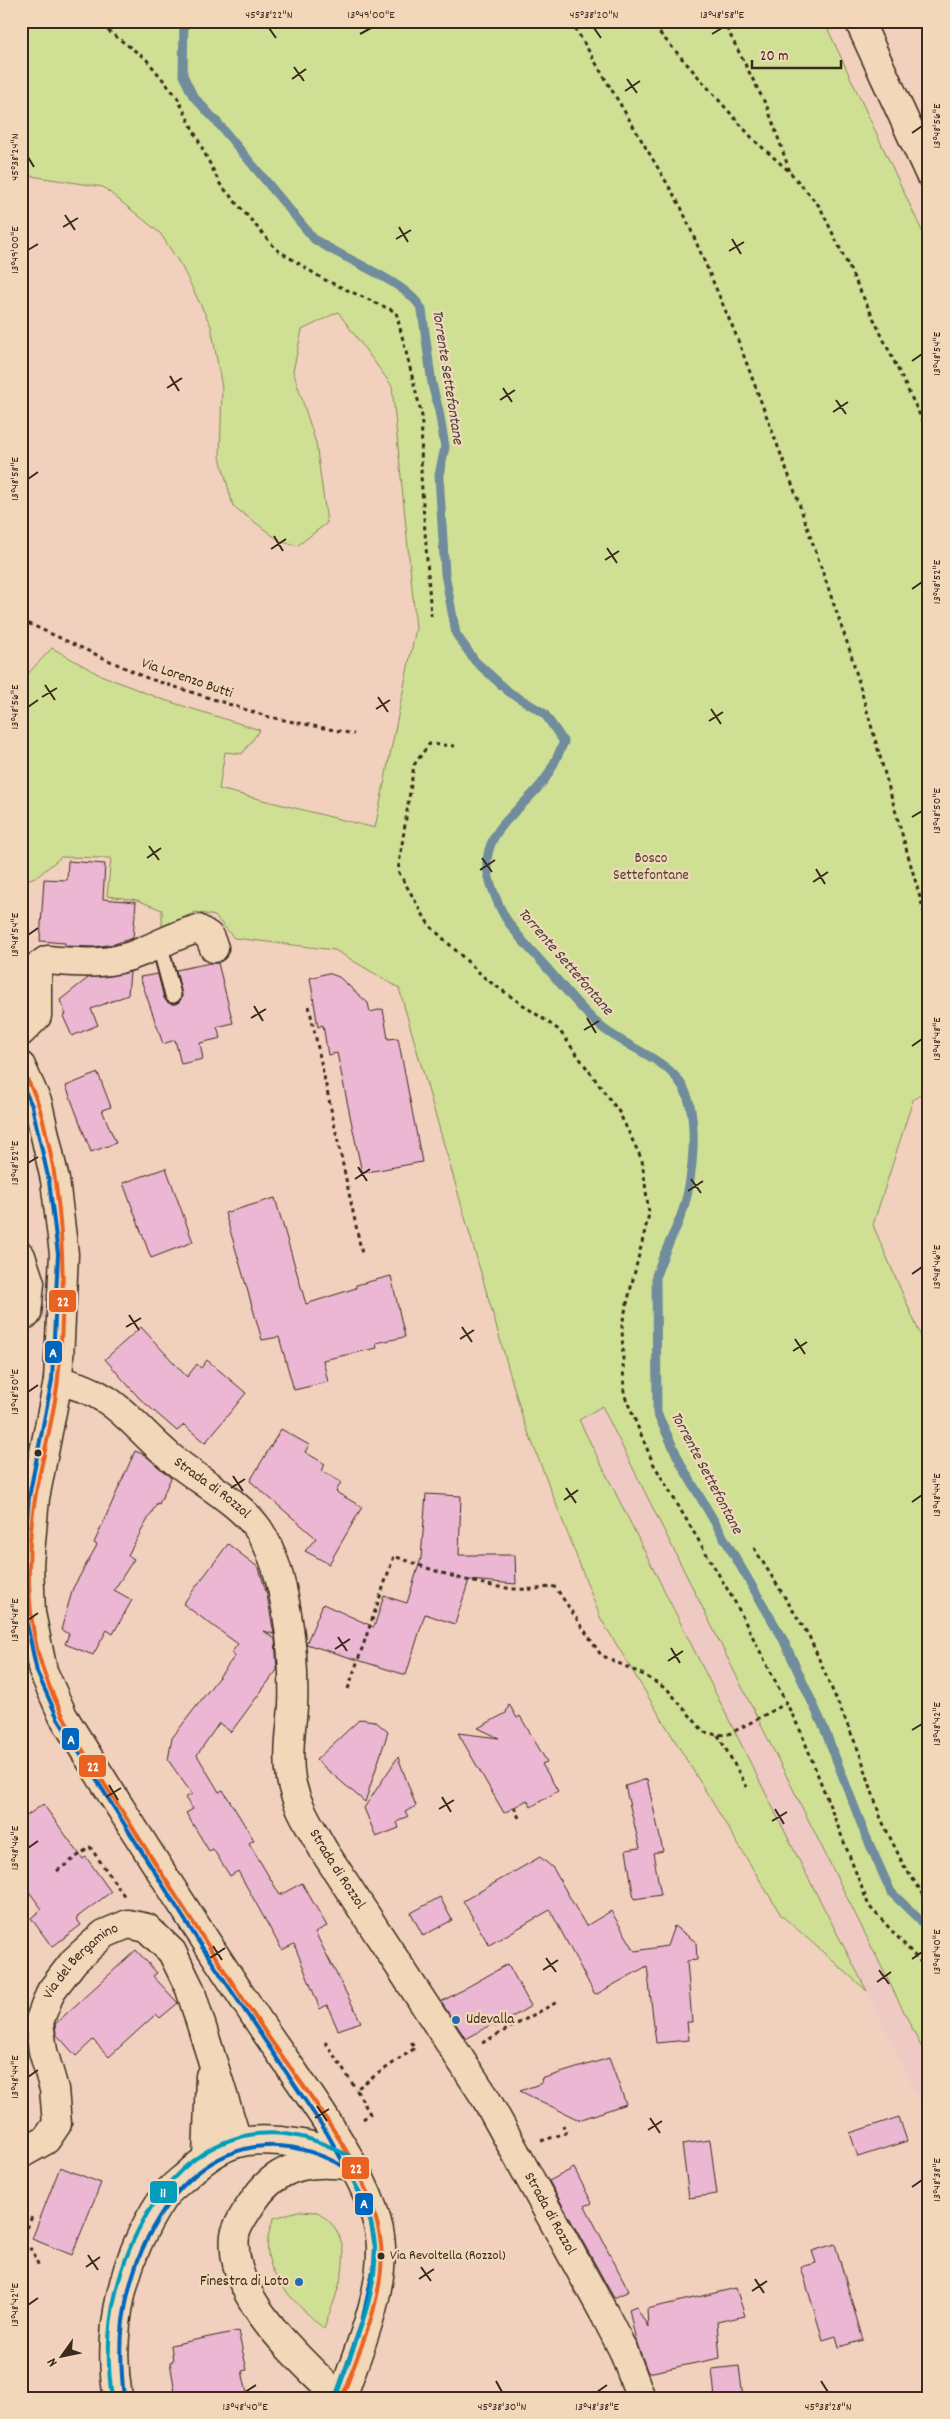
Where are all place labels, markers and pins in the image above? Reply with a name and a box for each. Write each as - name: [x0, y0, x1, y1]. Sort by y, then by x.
- unlabelled marker: [33, 1448, 43, 1458]
- place label: Udevalla: [466, 2009, 515, 2031]
- marker: Udevalla: [450, 2014, 462, 2026]
- place label: Via Revoltella (Rozzol): [390, 2246, 506, 2266]
- marker: Via Revoltella (Rozzol): [376, 2251, 386, 2261]
- place label: Finestra di Loto: [200, 2271, 289, 2293]
- marker: Finestra di Loto: [293, 2276, 305, 2288]

